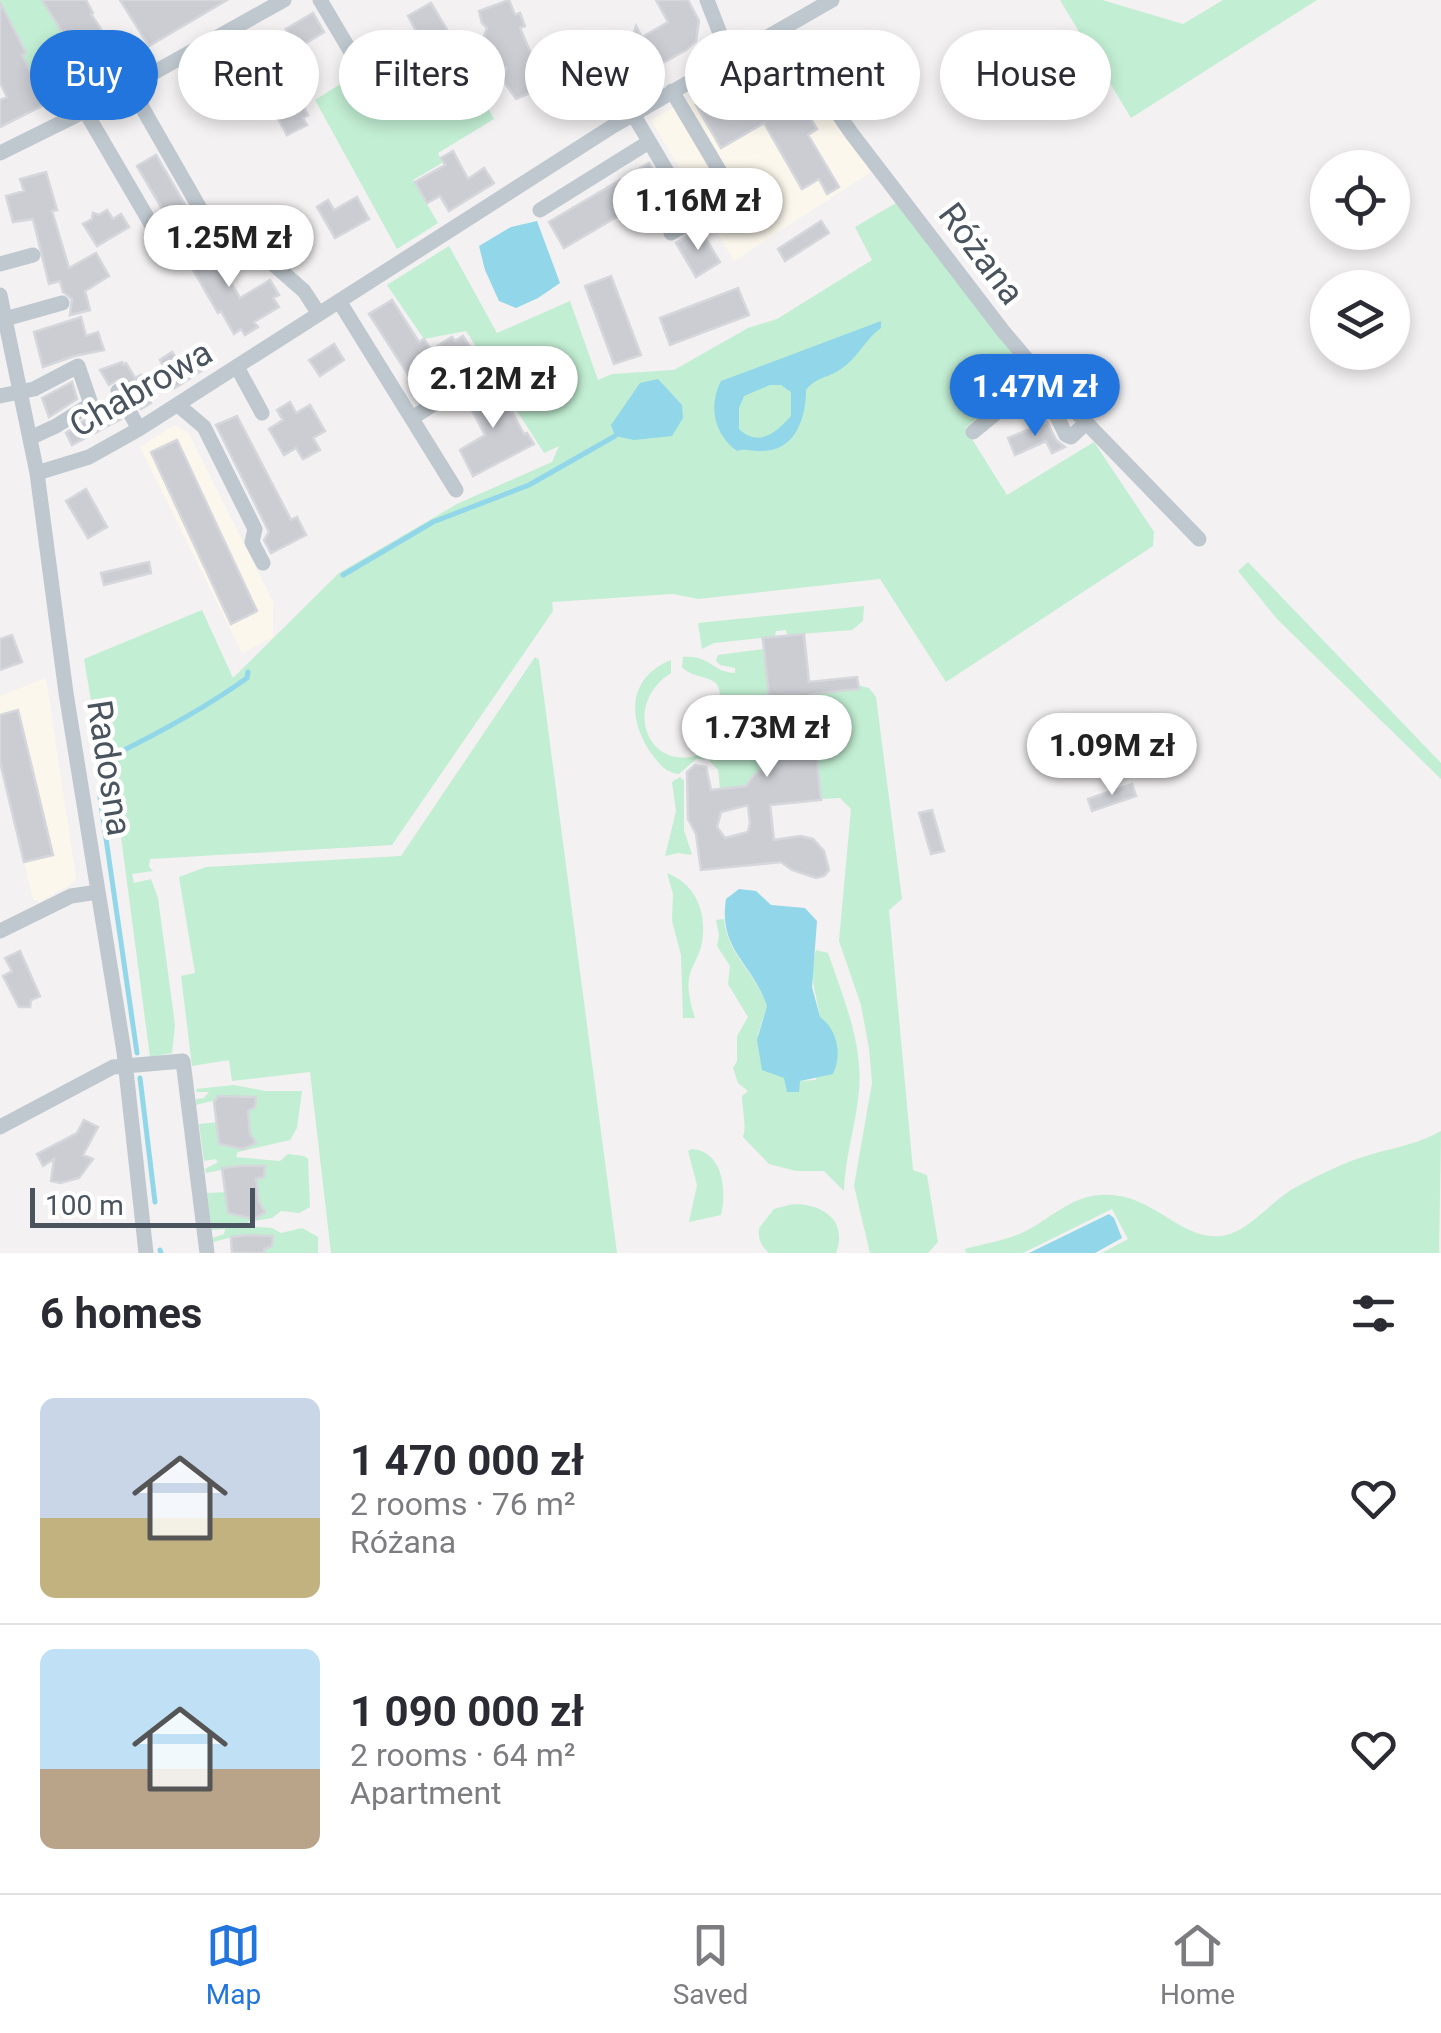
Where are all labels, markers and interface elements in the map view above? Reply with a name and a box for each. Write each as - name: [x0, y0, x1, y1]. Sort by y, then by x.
- chip: Buy: [30, 30, 158, 120]
- chip: Rent: [178, 30, 319, 120]
- chip: Filters: [339, 30, 505, 120]
- chip: New: [525, 30, 665, 120]
- chip: Apartment: [685, 30, 920, 120]
- chip: House: [940, 30, 1111, 120]
- map controls: [1310, 150, 1410, 370]
- button: locate: [1310, 150, 1410, 250]
- pin: 1.16M zł: [595, 168, 801, 253]
- text: 1.16M zł: [635, 181, 761, 219]
- street label: Różana: [930, 195, 1032, 313]
- pin: 1.25M zł: [126, 205, 332, 290]
- text: 1.25M zł: [166, 218, 292, 256]
- button: layers: [1310, 270, 1410, 370]
- street label: Chabrowa: [63, 332, 219, 446]
- pin: 2.12M zł: [390, 346, 596, 431]
- pin: 1.47M zł: [932, 354, 1138, 439]
- text: 2.12M zł: [430, 359, 556, 397]
- text: 1.47M zł: [972, 367, 1098, 405]
- pin: 1.73M zł: [664, 695, 870, 780]
- street label: Radosna: [78, 697, 140, 839]
- text: 1.73M zł: [704, 708, 830, 746]
- pin: 1.09M zł: [1009, 713, 1215, 798]
- text: 1.09M zł: [1049, 726, 1175, 764]
- scale bar: [30, 1183, 255, 1228]
- text: 100 m: [45, 1189, 124, 1222]
- icon: filters: [1346, 1286, 1401, 1341]
- text: 6 homes: [40, 1289, 202, 1338]
- text: 1 470 000 zł: [350, 1436, 584, 1485]
- icon: home: [120, 1438, 240, 1558]
- icon: heart: [1346, 1471, 1401, 1526]
- text: 2 rooms · 76 m²: [350, 1485, 575, 1523]
- text: Różana: [350, 1523, 456, 1561]
- text: 1 090 000 zł: [350, 1687, 584, 1736]
- icon: home: [120, 1689, 240, 1809]
- icon: heart: [1346, 1722, 1401, 1777]
- text: 2 rooms · 64 m²: [350, 1736, 575, 1774]
- text: Apartment: [350, 1774, 502, 1812]
- tab: Map: [206, 1918, 261, 2011]
- tab: Saved: [673, 1918, 748, 2011]
- tab: Home: [1160, 1918, 1235, 2011]

